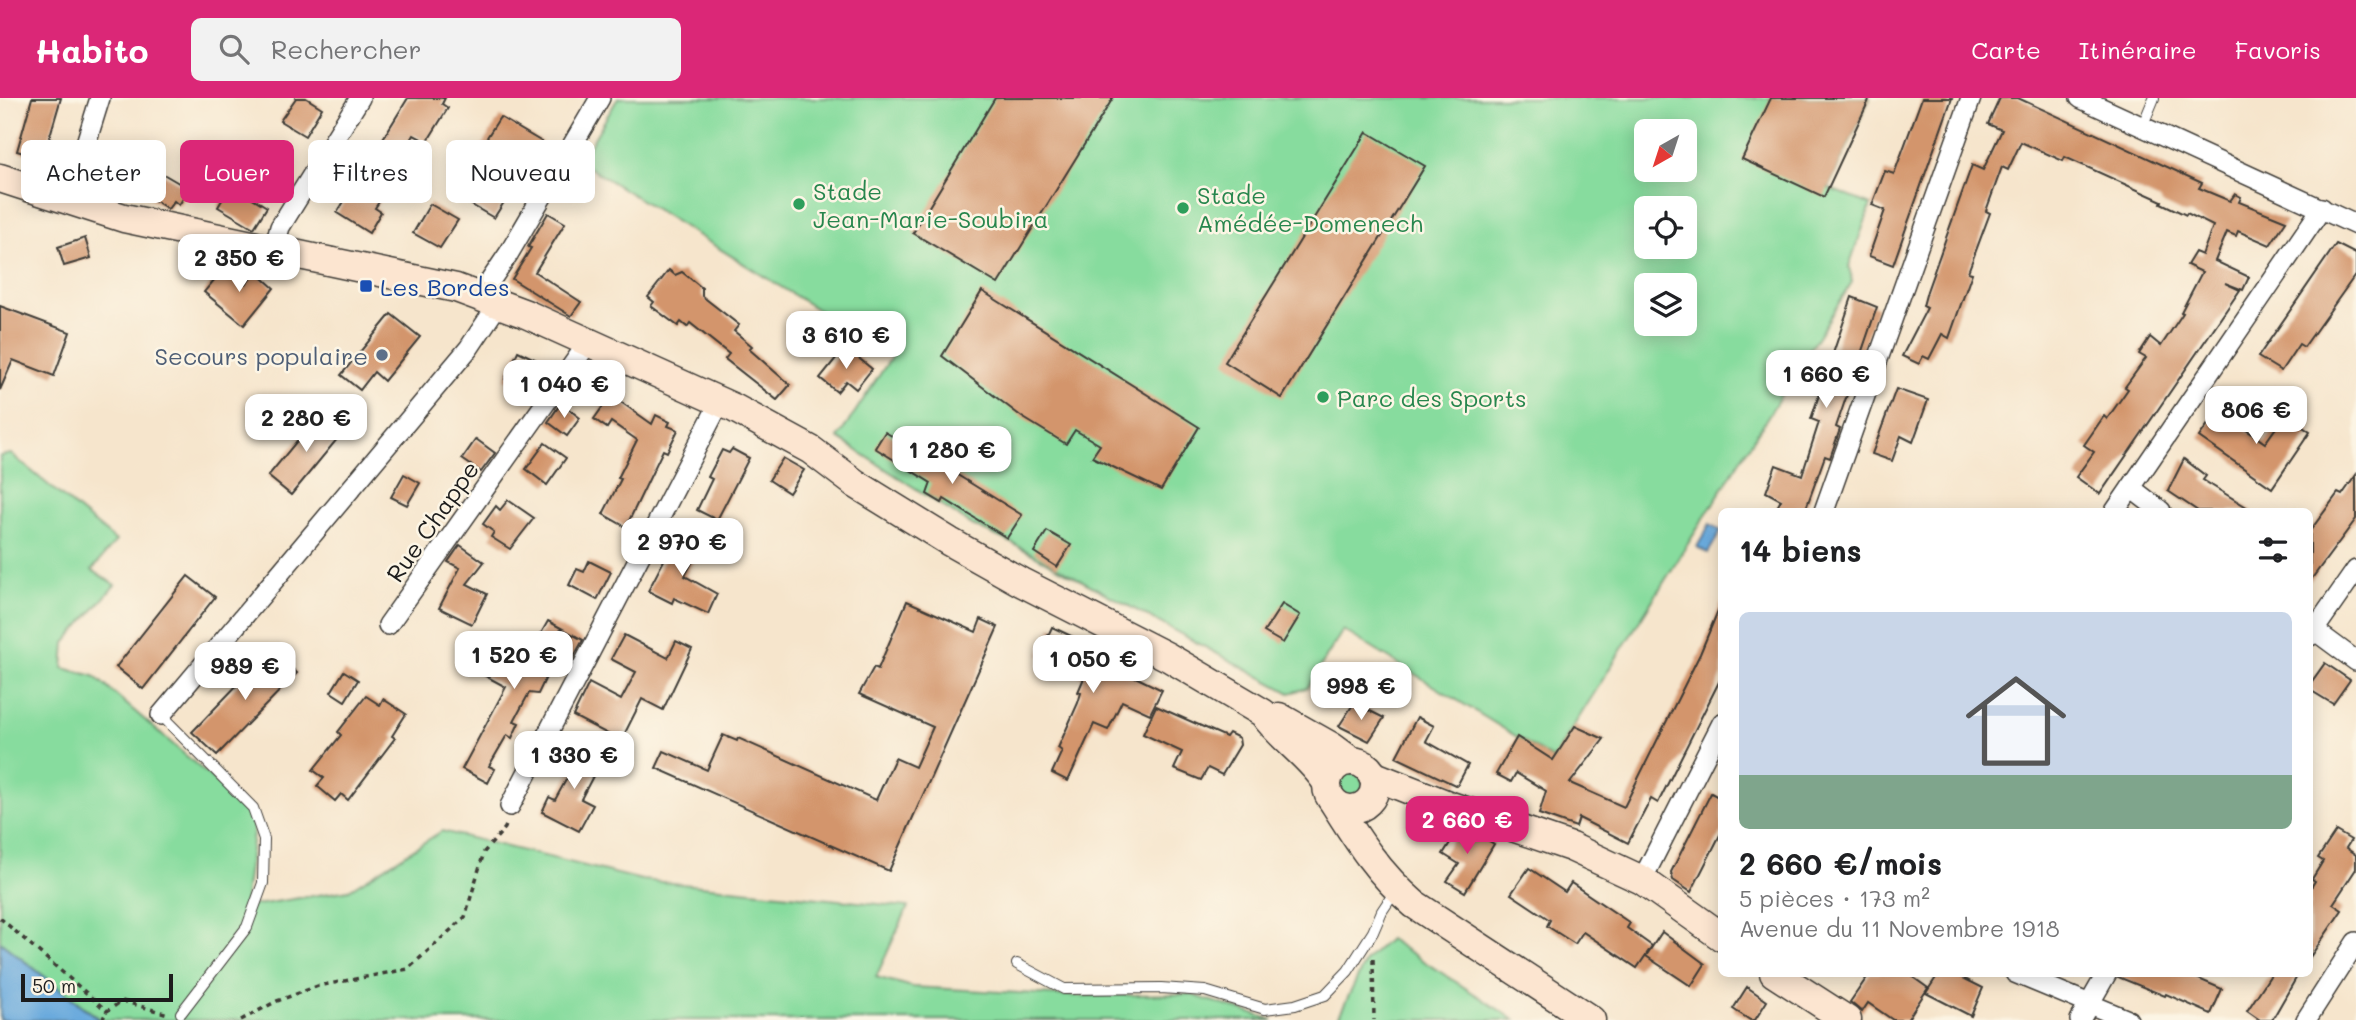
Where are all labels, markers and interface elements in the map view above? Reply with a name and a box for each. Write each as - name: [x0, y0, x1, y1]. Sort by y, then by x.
- search box: [191, 18, 681, 81]
- text: Habito: [35, 28, 149, 71]
- icon: search: [215, 30, 253, 68]
- text: Rechercher: [271, 32, 422, 66]
- text: Carte: [1971, 34, 2041, 65]
- text: Itinéraire: [2079, 34, 2197, 65]
- text: Favoris: [2235, 34, 2321, 65]
- north arrow: [1634, 119, 1698, 182]
- map controls: [1634, 119, 1697, 336]
- chip: Acheter: [21, 140, 166, 203]
- chip: Louer: [180, 140, 294, 203]
- chip: Filtres: [308, 140, 432, 203]
- chip: Nouveau: [446, 140, 595, 203]
- place label: Stade Jean-Marie-Soubira: [813, 175, 1048, 234]
- place label: Stade Amédée-Domenech: [1197, 179, 1423, 238]
- marker: Stade Jean-Marie-Soubira: [791, 196, 807, 212]
- button: locate: [1634, 196, 1697, 259]
- marker: Stade Amédée-Domenech: [1175, 200, 1191, 216]
- pin: 2 350 €: [174, 234, 304, 294]
- text: 2 350 €: [194, 242, 284, 272]
- place label: Les Bordes: [380, 271, 510, 302]
- button: layers: [1634, 273, 1697, 336]
- marker: Les Bordes: [358, 278, 374, 294]
- pin: 3 610 €: [781, 312, 911, 371]
- text: 3 610 €: [802, 319, 890, 349]
- place label: Secours populaire: [155, 340, 368, 371]
- marker: Secours populaire: [374, 347, 390, 363]
- pin: 1 660 €: [1761, 350, 1891, 410]
- text: 1 660 €: [1782, 358, 1870, 388]
- pin: 1 040 €: [499, 360, 629, 420]
- text: 1 040 €: [519, 368, 609, 398]
- place label: Parc des Sports: [1337, 382, 1527, 413]
- pin: 806 €: [2207, 386, 2305, 446]
- marker: Parc des Sports: [1315, 389, 1331, 405]
- pin: 2 280 €: [241, 394, 371, 454]
- text: 806 €: [2221, 394, 2291, 424]
- text: 2 280 €: [261, 402, 351, 432]
- pin: 1 280 €: [887, 426, 1017, 486]
- text: 1 280 €: [908, 434, 996, 464]
- street label: Rue Chappe: [379, 454, 485, 588]
- pin: 2 970 €: [617, 518, 747, 578]
- text: 2 970 €: [637, 526, 727, 556]
- text: 14 biens: [1739, 530, 1862, 570]
- icon: filters: [2254, 531, 2292, 569]
- pin: 1 520 €: [449, 632, 579, 691]
- pin: 1 050 €: [1028, 636, 1158, 695]
- text: 1 520 €: [471, 639, 557, 669]
- pin: 989 €: [196, 642, 294, 702]
- text: 1 050 €: [1049, 643, 1137, 673]
- text: 989 €: [211, 650, 279, 680]
- icon: home: [1953, 658, 2079, 784]
- pin: 998 €: [1312, 662, 1410, 722]
- text: 998 €: [1327, 670, 1395, 700]
- pin: 1 330 €: [509, 732, 639, 791]
- text: 1 330 €: [530, 739, 618, 769]
- pin: 2 660 €: [1402, 796, 1532, 856]
- text: 2 660 €: [1422, 804, 1512, 834]
- text: 2 660 €/mois: [1739, 843, 1942, 883]
- text: 5 pièces · 173 m²: [1739, 883, 1930, 913]
- text: Avenue du 11 Novembre 1918: [1739, 913, 2060, 943]
- scale bar: [21, 971, 173, 1003]
- text: 50 m: [32, 973, 76, 998]

